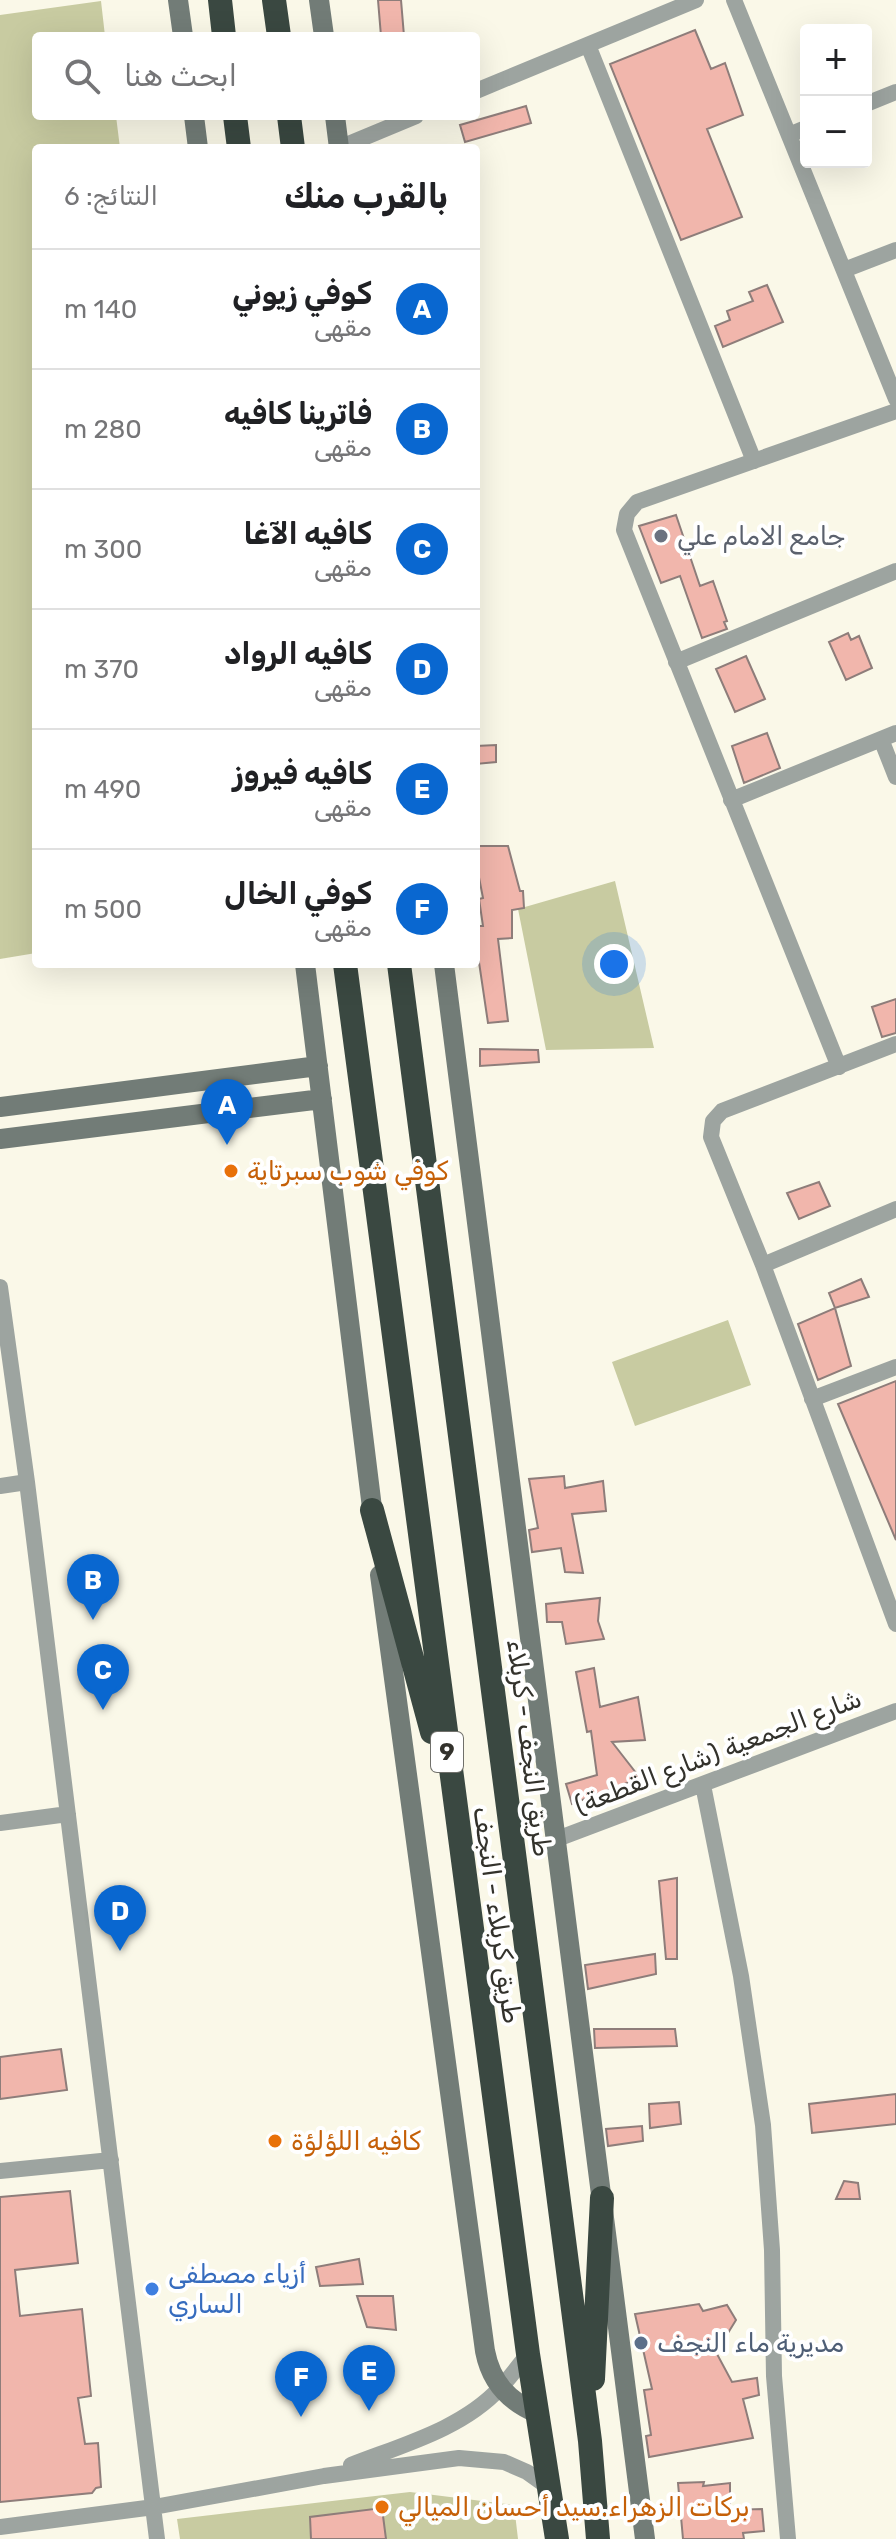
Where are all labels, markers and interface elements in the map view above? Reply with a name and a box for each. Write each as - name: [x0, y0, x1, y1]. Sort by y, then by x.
- map controls: [800, 24, 872, 168]
- button: +: [800, 24, 872, 96]
- search box: [32, 32, 480, 120]
- icon: search: [60, 54, 104, 98]
- text: ابحث هنا: [124, 58, 237, 94]
- button: −: [800, 96, 872, 168]
- text: بالقرب منك: [284, 176, 448, 217]
- text: النتائج: 6: [64, 181, 158, 212]
- text: كوفي زيوني: [232, 276, 372, 312]
- text: 140 m: [64, 294, 137, 325]
- text: A: [413, 294, 431, 325]
- text: مقهى: [314, 312, 372, 343]
- text: فاترينا كافيه: [224, 396, 372, 432]
- text: 280 m: [64, 414, 142, 445]
- text: B: [413, 414, 431, 445]
- text: مقهى: [314, 432, 372, 463]
- text: كافيه الآغا: [244, 516, 372, 552]
- place label: جامع الامام علي: [677, 521, 845, 556]
- marker: جامع الامام علي: [652, 527, 670, 545]
- text: 300 m: [64, 534, 142, 565]
- text: C: [413, 534, 431, 565]
- text: مقهى: [314, 552, 372, 583]
- text: كافيه الرواد: [224, 636, 372, 672]
- text: 370 m: [64, 654, 139, 685]
- text: D: [413, 654, 431, 685]
- text: مقهى: [314, 672, 372, 703]
- text: كافيه فيروز: [233, 756, 372, 792]
- text: 490 m: [64, 774, 141, 805]
- text: E: [414, 774, 430, 805]
- text: مقهى: [314, 792, 372, 823]
- text: كوفي الخال: [224, 876, 372, 912]
- text: 500 m: [64, 894, 142, 925]
- text: F: [414, 894, 430, 925]
- text: مقهى: [314, 912, 372, 943]
- your location: [594, 944, 634, 984]
- pin: A: [201, 1079, 253, 1145]
- place label: كوفي شوب سبرتاية: [247, 1156, 449, 1191]
- marker: كوفي شوب سبرتاية: [222, 1162, 240, 1180]
- pin: B: [67, 1554, 119, 1620]
- street label: طريق النجف - کربلاء: [500, 1637, 558, 1859]
- pin: C: [77, 1644, 129, 1710]
- street label: شارع الجمعية (شارع القطعة): [570, 1683, 867, 1823]
- road number: 9: [431, 1732, 463, 1772]
- street label: طريق کربلاء - النجف: [466, 1804, 528, 2026]
- pin: D: [94, 1885, 146, 1951]
- place label: كافيه اللؤلؤة: [291, 2126, 421, 2157]
- marker: كافيه اللؤلؤة: [266, 2132, 284, 2150]
- place label: أزياء مصطفى الساري: [168, 2259, 306, 2322]
- marker: أزياء مصطفى الساري: [143, 2280, 161, 2298]
- place label: مديرية ماء النجف: [657, 2328, 844, 2359]
- marker: مديرية ماء النجف: [632, 2334, 650, 2352]
- pin: E: [343, 2345, 395, 2411]
- pin: F: [275, 2351, 327, 2417]
- place label: بركات الزهراء.سيد أحسان الميالي: [398, 2492, 750, 2527]
- marker: بركات الزهراء.سيد أحسان الميالي: [373, 2498, 391, 2516]

